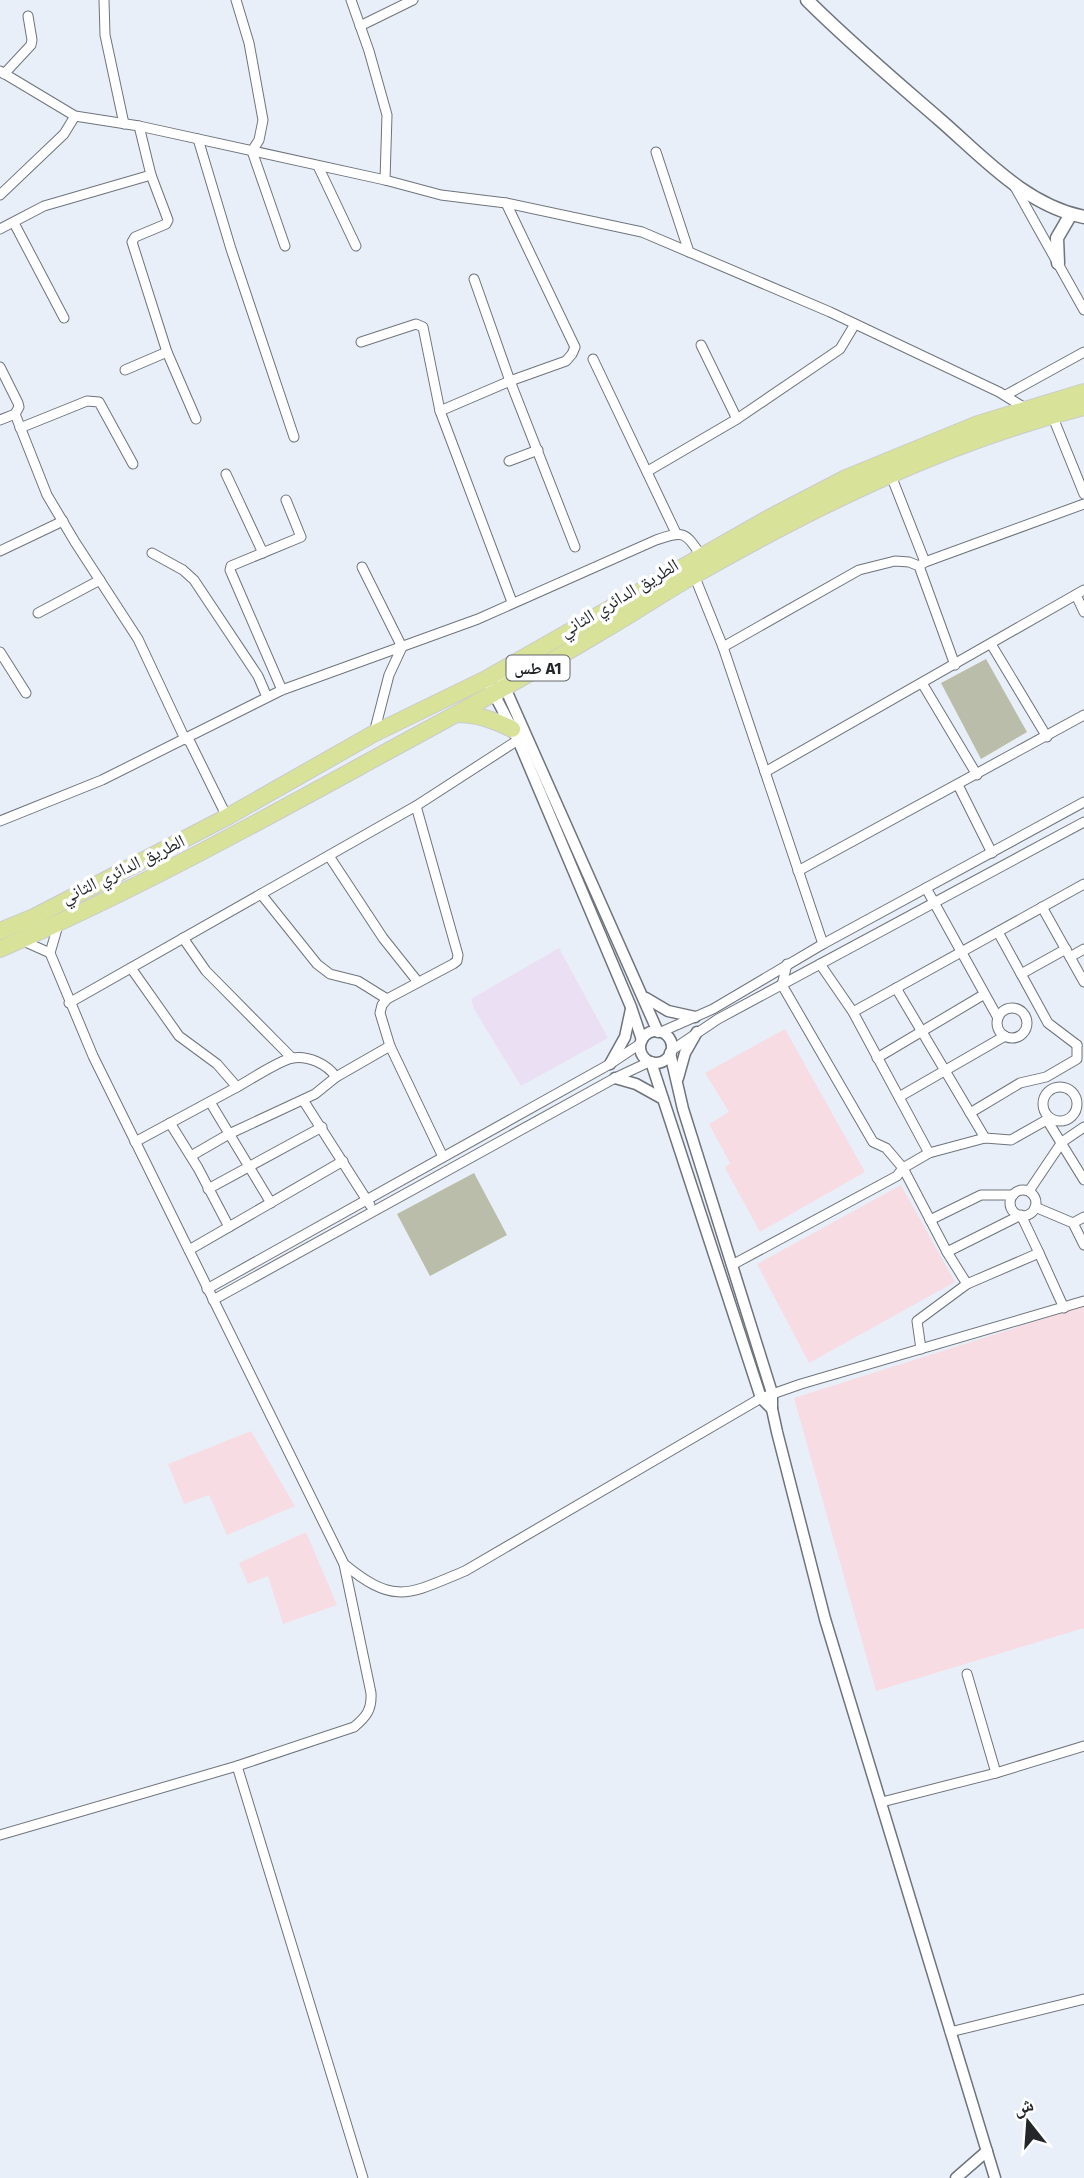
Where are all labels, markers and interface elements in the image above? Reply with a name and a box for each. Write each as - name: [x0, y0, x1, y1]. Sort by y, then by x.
- street label: الطريق الدائري الثاني: [556, 554, 684, 645]
- road number: طس A1: [506, 656, 570, 680]
- street label: الطريق الدائري الثاني: [58, 830, 190, 912]
- north arrow: [993, 2087, 1063, 2157]
- text: ش: [1010, 2092, 1036, 2120]

